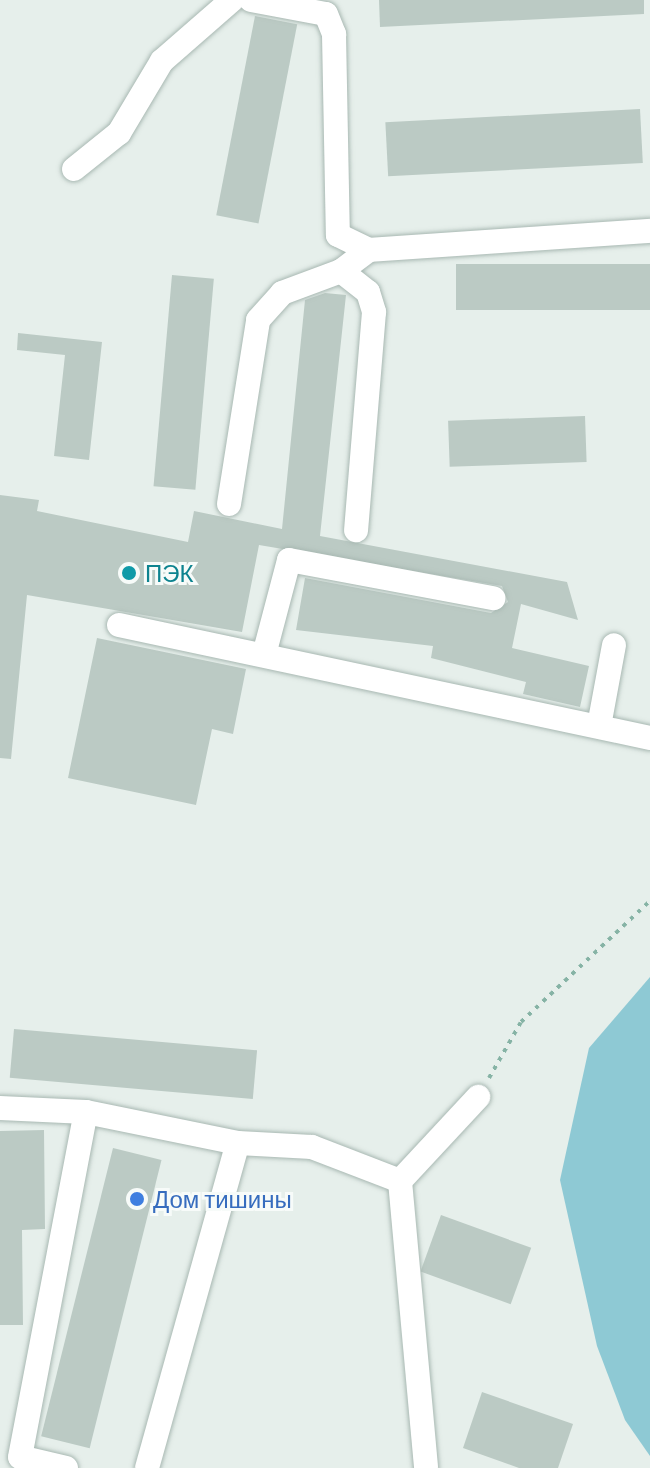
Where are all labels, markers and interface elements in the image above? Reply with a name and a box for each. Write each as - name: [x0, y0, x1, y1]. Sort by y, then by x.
- place label: ПЭК: [145, 559, 193, 587]
- marker: ПЭК: [120, 564, 138, 582]
- place label: Дом тишины: [153, 1185, 292, 1213]
- marker: Дом тишины: [128, 1190, 146, 1208]

